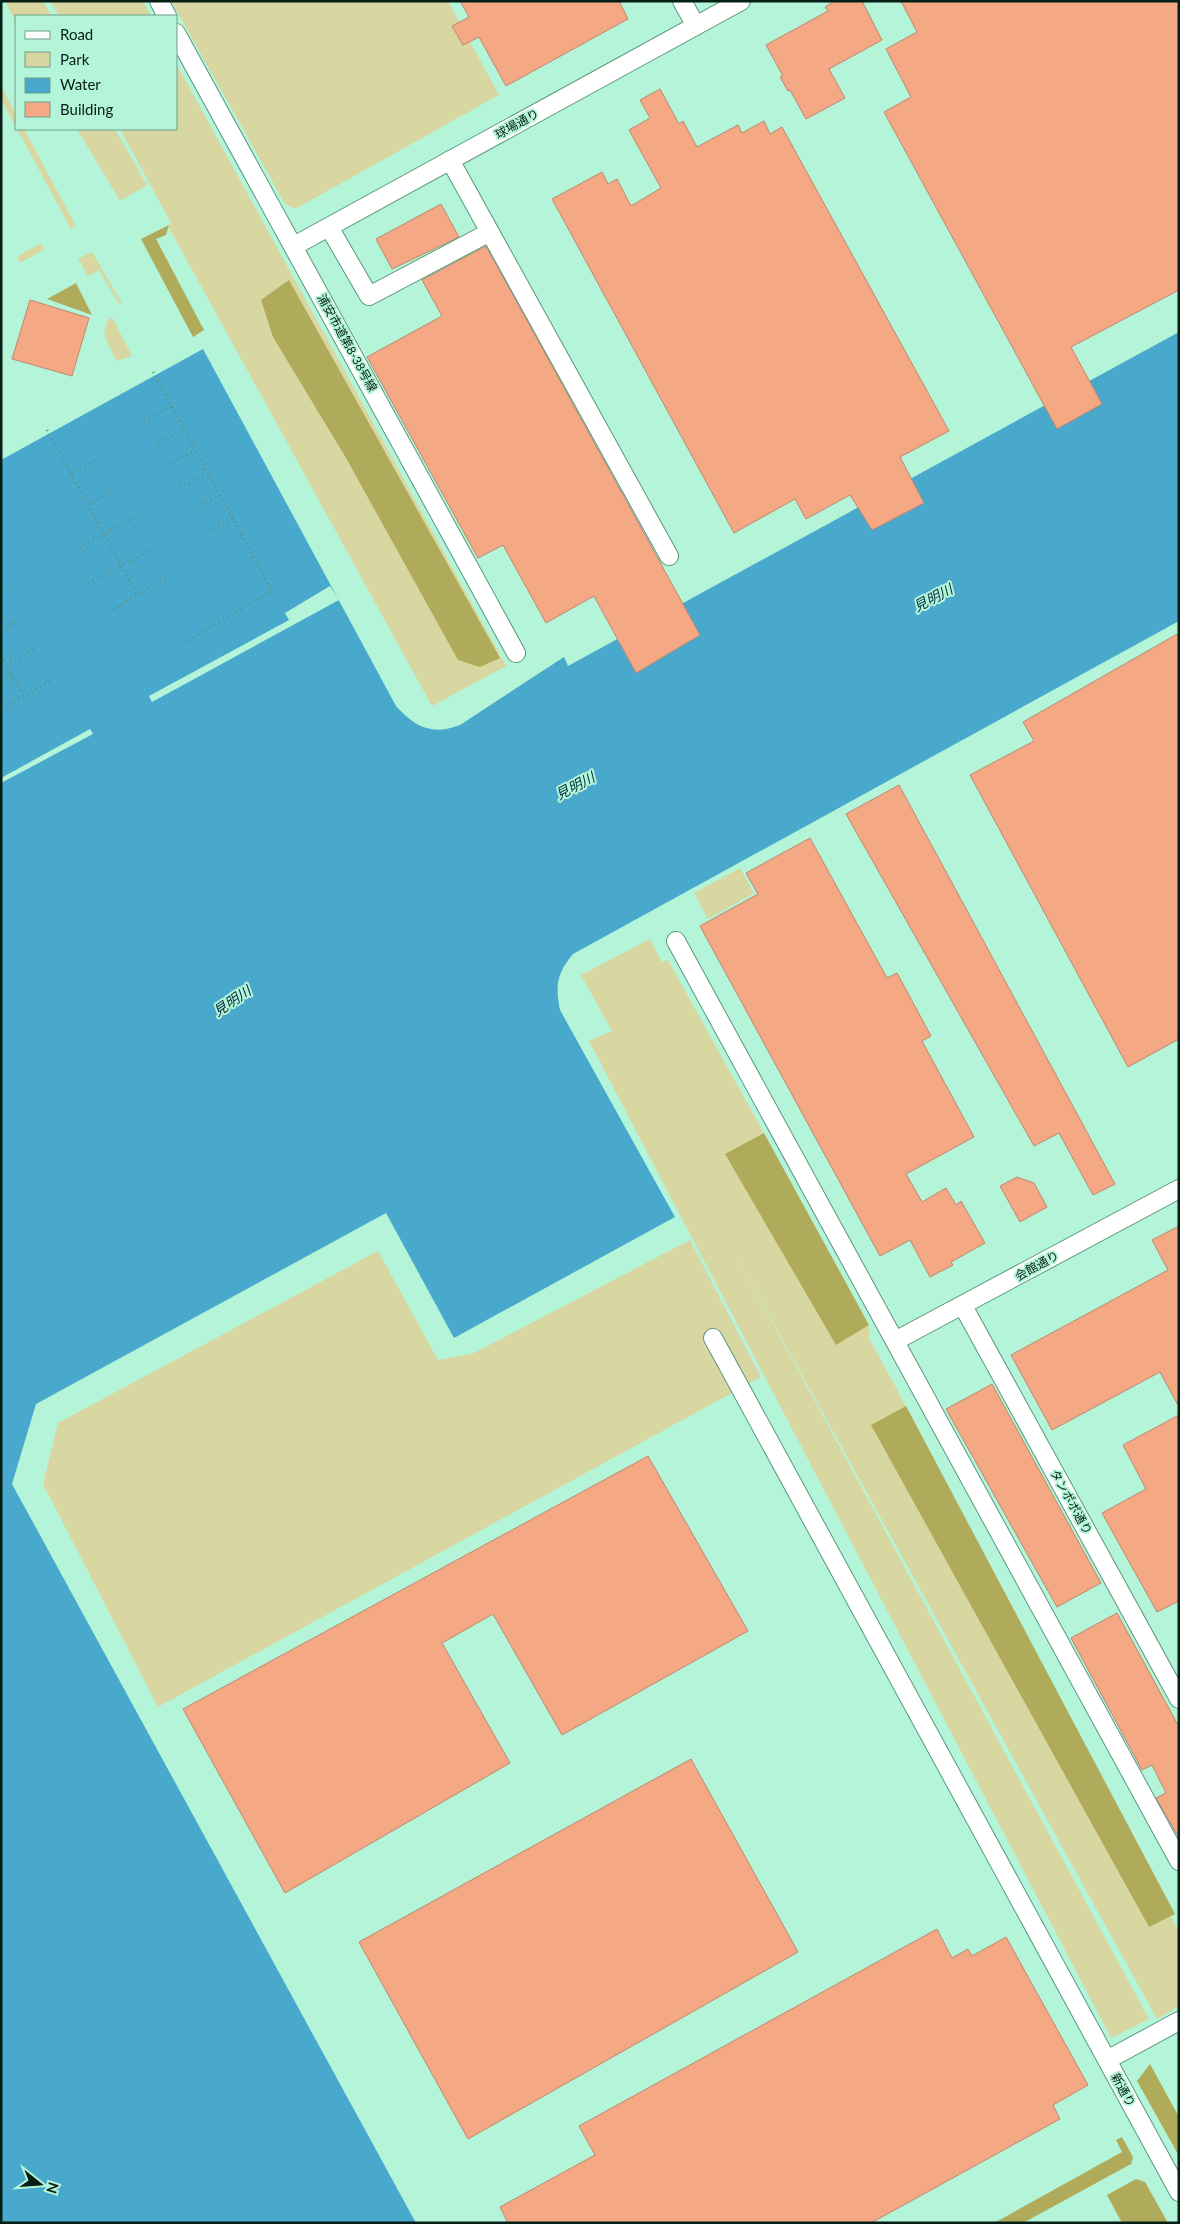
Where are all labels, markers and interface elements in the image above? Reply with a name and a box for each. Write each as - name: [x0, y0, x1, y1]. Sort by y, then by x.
- legend: [15, 15, 178, 130]
- text: Road: [60, 25, 93, 43]
- text: Park: [60, 50, 90, 68]
- text: Water: [60, 75, 101, 93]
- text: Building: [60, 100, 113, 118]
- street label: 球場通り: [492, 105, 541, 142]
- street label: 浦安市道第8-38号線: [314, 291, 381, 394]
- water label: 見明川: [910, 579, 957, 615]
- water label: 見明川: [552, 767, 599, 803]
- water label: 見明川: [210, 981, 256, 1019]
- street label: 会館通り: [1012, 1247, 1061, 1284]
- street label: タンポポ通り: [1047, 1467, 1095, 1537]
- street label: 新通り: [1108, 2070, 1139, 2109]
- north arrow: [15, 2159, 65, 2209]
- text: N: [43, 2180, 63, 2196]

